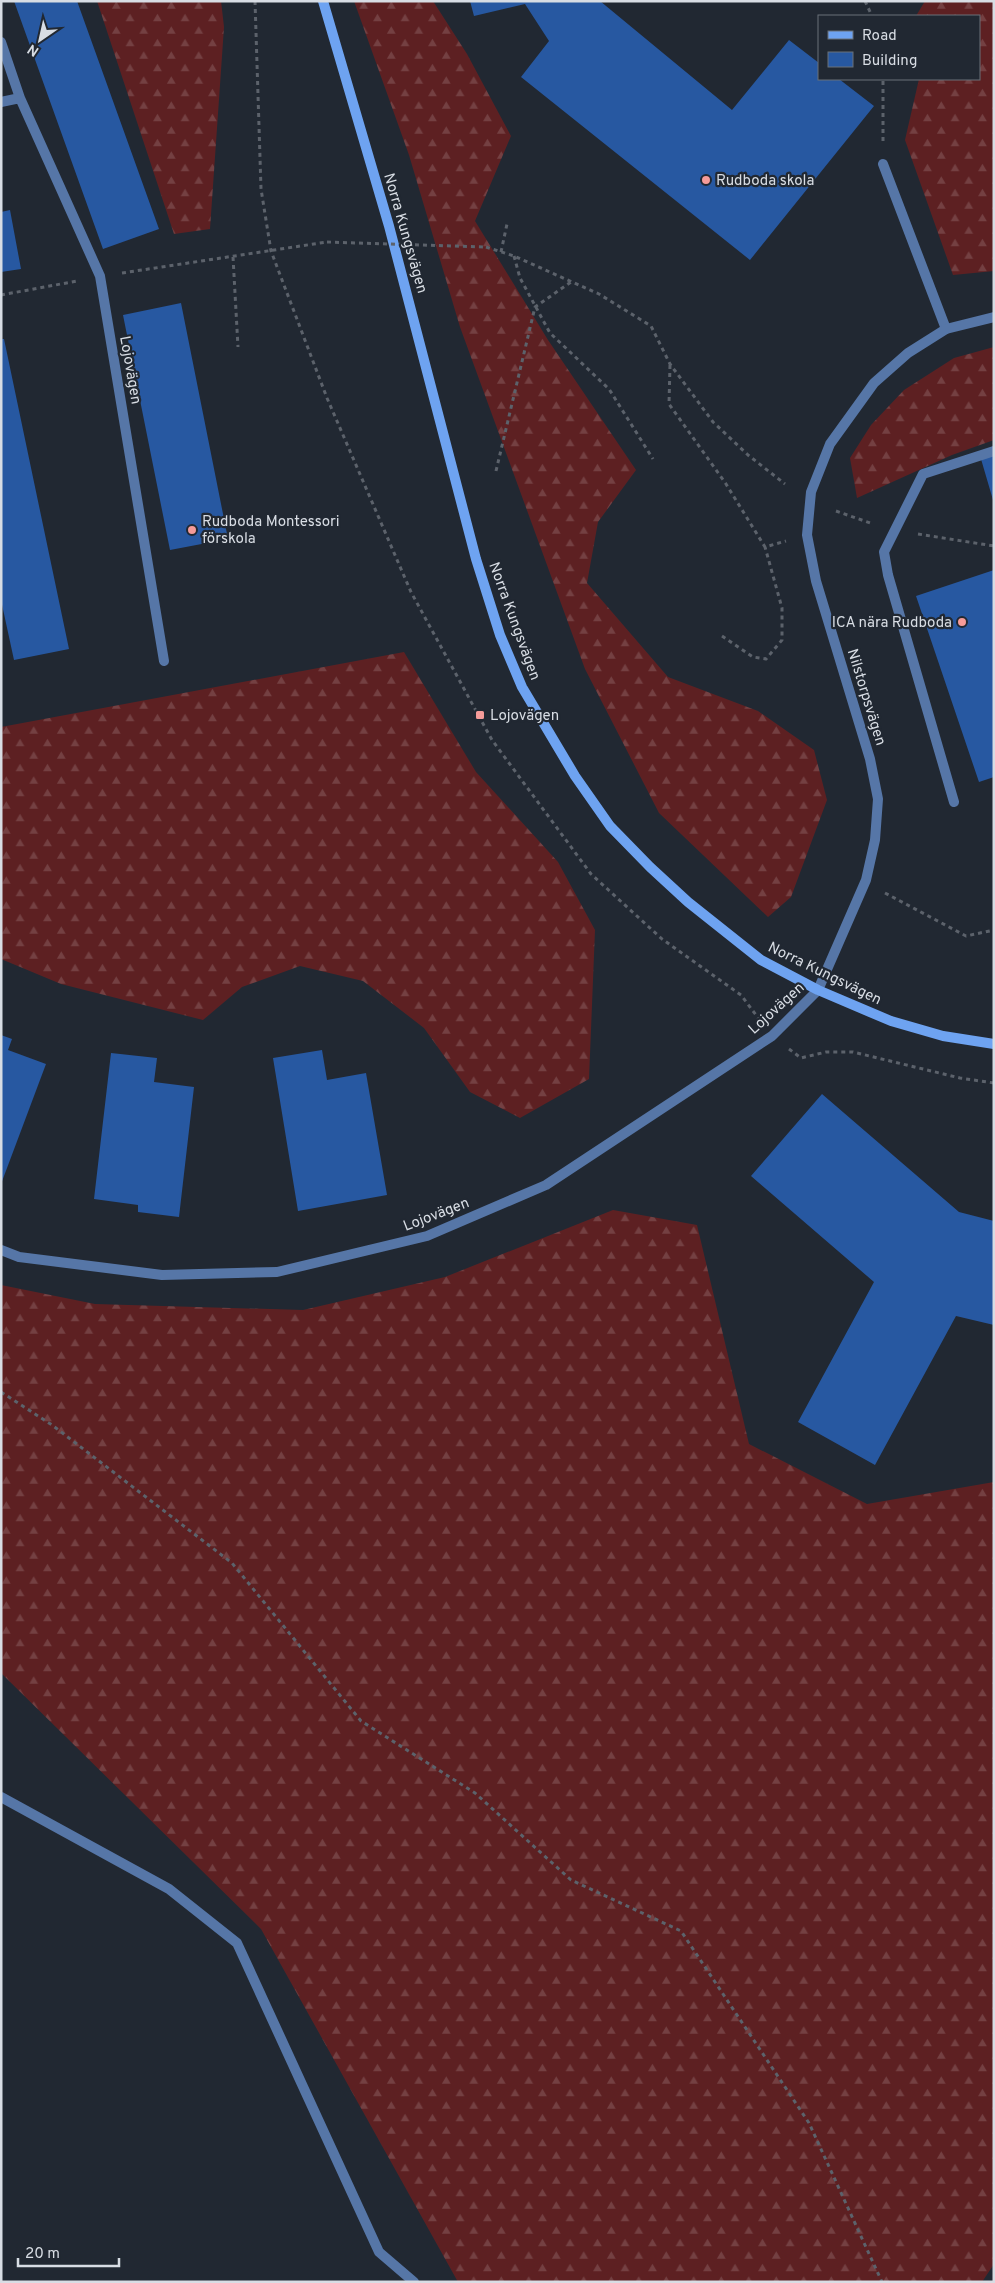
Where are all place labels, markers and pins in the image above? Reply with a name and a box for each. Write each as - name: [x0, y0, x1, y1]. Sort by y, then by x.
- place label: Rudboda skola: [716, 172, 814, 191]
- marker: Rudboda skola: [700, 174, 712, 186]
- place label: Rudboda Montessori förskola: [202, 513, 340, 549]
- marker: Rudboda Montessori förskola: [186, 524, 198, 536]
- place label: ICA nära Rudboda: [832, 614, 952, 633]
- marker: ICA nära Rudboda: [956, 616, 968, 628]
- place label: Lojovägen: [490, 707, 559, 726]
- marker: Lojovägen: [474, 709, 486, 721]

